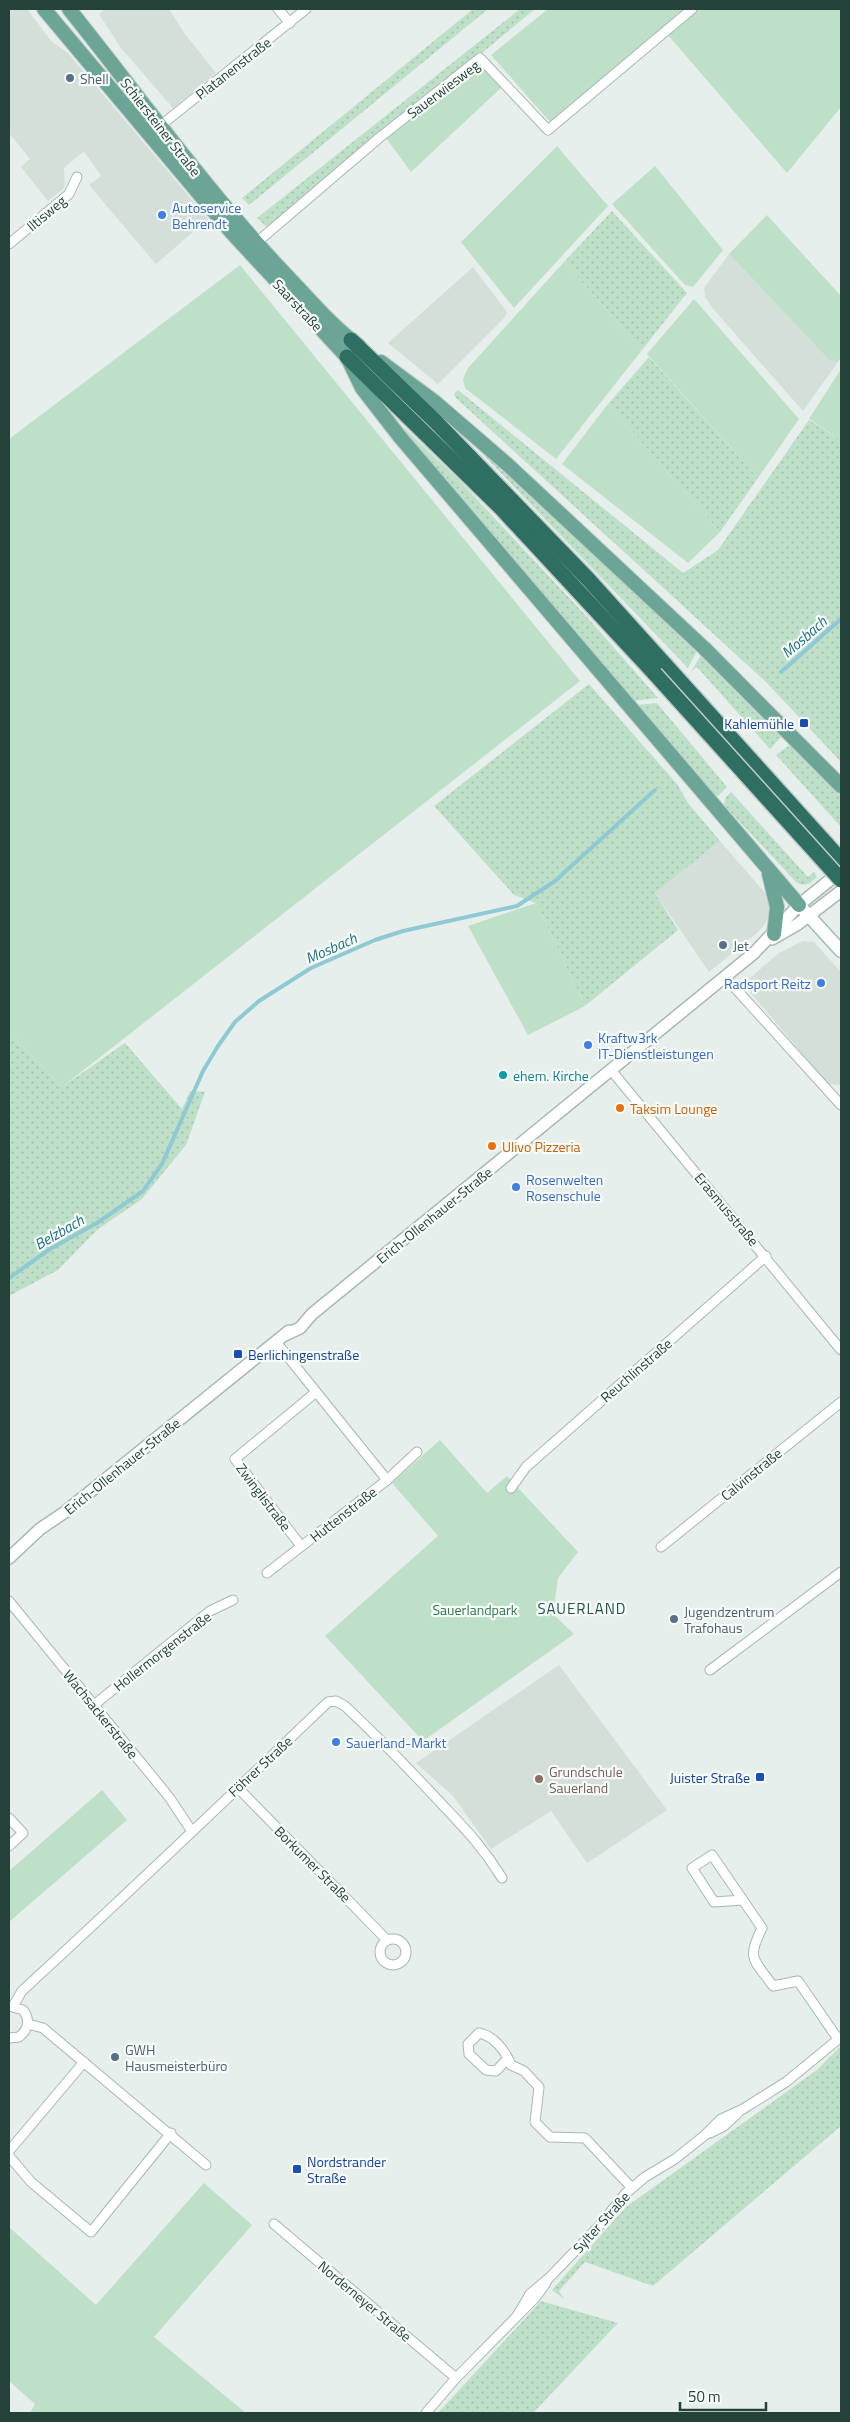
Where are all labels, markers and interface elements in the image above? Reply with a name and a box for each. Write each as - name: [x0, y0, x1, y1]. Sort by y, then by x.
- street label: Platanenstraße: [191, 32, 275, 104]
- street label: Sauerwiesweg: [402, 55, 484, 123]
- place label: Shell: [80, 68, 109, 89]
- marker: Shell: [64, 72, 76, 84]
- street label: Schiersteiner Straße: [116, 73, 206, 181]
- street label: Iltisweg: [22, 190, 70, 236]
- place label: Autoservice Behrendt: [172, 197, 241, 234]
- marker: Autoservice Behrendt: [156, 209, 168, 221]
- street label: Saarstraße: [268, 274, 328, 336]
- water label: Mosbach: [776, 610, 832, 663]
- place label: Kahlemühle: [724, 713, 794, 734]
- marker: Kahlemühle: [798, 717, 810, 729]
- water label: Mosbach: [302, 926, 361, 969]
- place label: Jet: [733, 935, 749, 956]
- marker: Jet: [717, 939, 729, 951]
- place label: Radsport Reitz: [724, 973, 811, 994]
- marker: Radsport Reitz: [815, 977, 827, 989]
- place label: Kraftw3rk IT-Dienstleistungen: [598, 1027, 714, 1064]
- marker: Kraftw3rk IT-Dienstleistungen: [582, 1039, 594, 1051]
- place label: ehem. Kirche: [513, 1065, 589, 1086]
- marker: ehem. Kirche: [497, 1069, 509, 1081]
- place label: Taksim Lounge: [630, 1098, 717, 1119]
- marker: Taksim Lounge: [614, 1102, 626, 1114]
- place label: Ulivo Pizzeria: [502, 1136, 580, 1157]
- marker: Ulivo Pizzeria: [486, 1140, 498, 1152]
- street label: Erich-Ollenhauer-Straße: [371, 1162, 497, 1268]
- street label: Erasmusstraße: [690, 1168, 764, 1250]
- place label: Rosenwelten Rosenschule: [526, 1169, 603, 1206]
- marker: Rosenwelten Rosenschule: [510, 1181, 522, 1193]
- water label: Belzbach: [30, 1208, 88, 1255]
- street label: Reuchlinstraße: [596, 1333, 676, 1407]
- place label: Berlichingenstraße: [248, 1344, 359, 1365]
- marker: Berlichingenstraße: [232, 1348, 244, 1360]
- street label: Erich-Ollenhauer-Straße: [59, 1413, 185, 1519]
- street label: Calvinstraße: [716, 1443, 786, 1505]
- street label: Zwinglistraße: [231, 1459, 297, 1535]
- street label: Huttenstraße: [305, 1481, 381, 1547]
- district label: SAUERLAND: [538, 1597, 626, 1620]
- park label: Sauerlandpark: [432, 1599, 518, 1620]
- place label: Jugendzentrum Trafohaus: [684, 1601, 774, 1638]
- street label: Hollermorgenstraße: [109, 1606, 215, 1696]
- marker: Jugendzentrum Trafohaus: [668, 1613, 680, 1625]
- street label: Wachsackerstraße: [58, 1665, 144, 1763]
- street label: Föhrer Straße: [223, 1731, 297, 1801]
- place label: Sauerland-Markt: [346, 1732, 447, 1753]
- marker: Sauerland-Markt: [330, 1736, 342, 1748]
- place label: Grundschule Sauerland: [549, 1761, 623, 1798]
- place label: Juister Straße: [670, 1767, 750, 1788]
- marker: Juister Straße: [754, 1771, 766, 1783]
- marker: Grundschule Sauerland: [533, 1773, 545, 1785]
- street label: Borkumer Straße: [270, 1821, 356, 1907]
- place label: GWH Hausmeisterbüro: [125, 2039, 227, 2076]
- marker: GWH Hausmeisterbüro: [109, 2051, 121, 2063]
- place label: Nordstrander Straße: [307, 2151, 386, 2188]
- marker: Nordstrander Straße: [291, 2163, 303, 2175]
- street label: Sylter Straße: [568, 2186, 634, 2258]
- street label: Norderneyer Straße: [314, 2256, 416, 2346]
- scale bar: [680, 2380, 766, 2412]
- text: 50 m: [688, 2385, 721, 2408]

